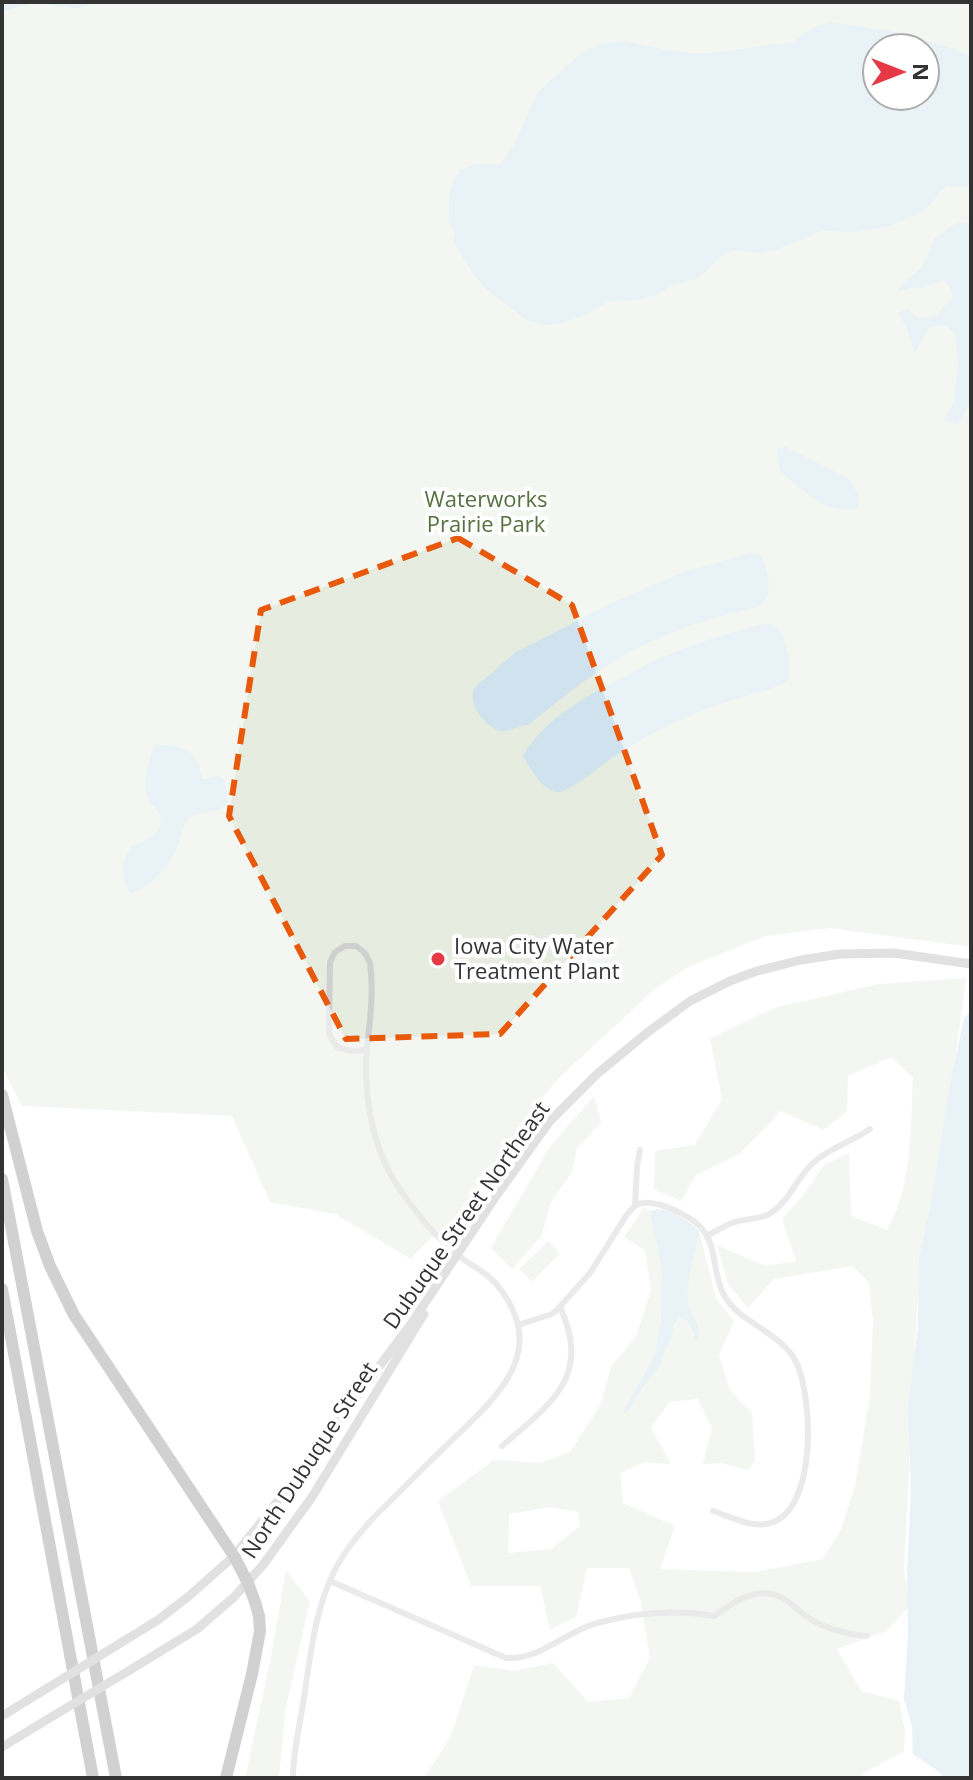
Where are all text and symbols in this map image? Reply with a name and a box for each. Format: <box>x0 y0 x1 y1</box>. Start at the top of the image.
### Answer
north arrow <box>861 32 941 112</box>
text: N <box>907 63 937 81</box>
park label: Waterworks Prairie Park <box>424 483 548 538</box>
place label: Iowa City Water Treatment Plant <box>454 930 620 985</box>
marker: Iowa City Water Treatment Plant <box>429 950 447 968</box>
street label: Dubuque Street Northeast <box>375 1094 555 1334</box>
street label: North Dubuque Street <box>233 1355 383 1564</box>

